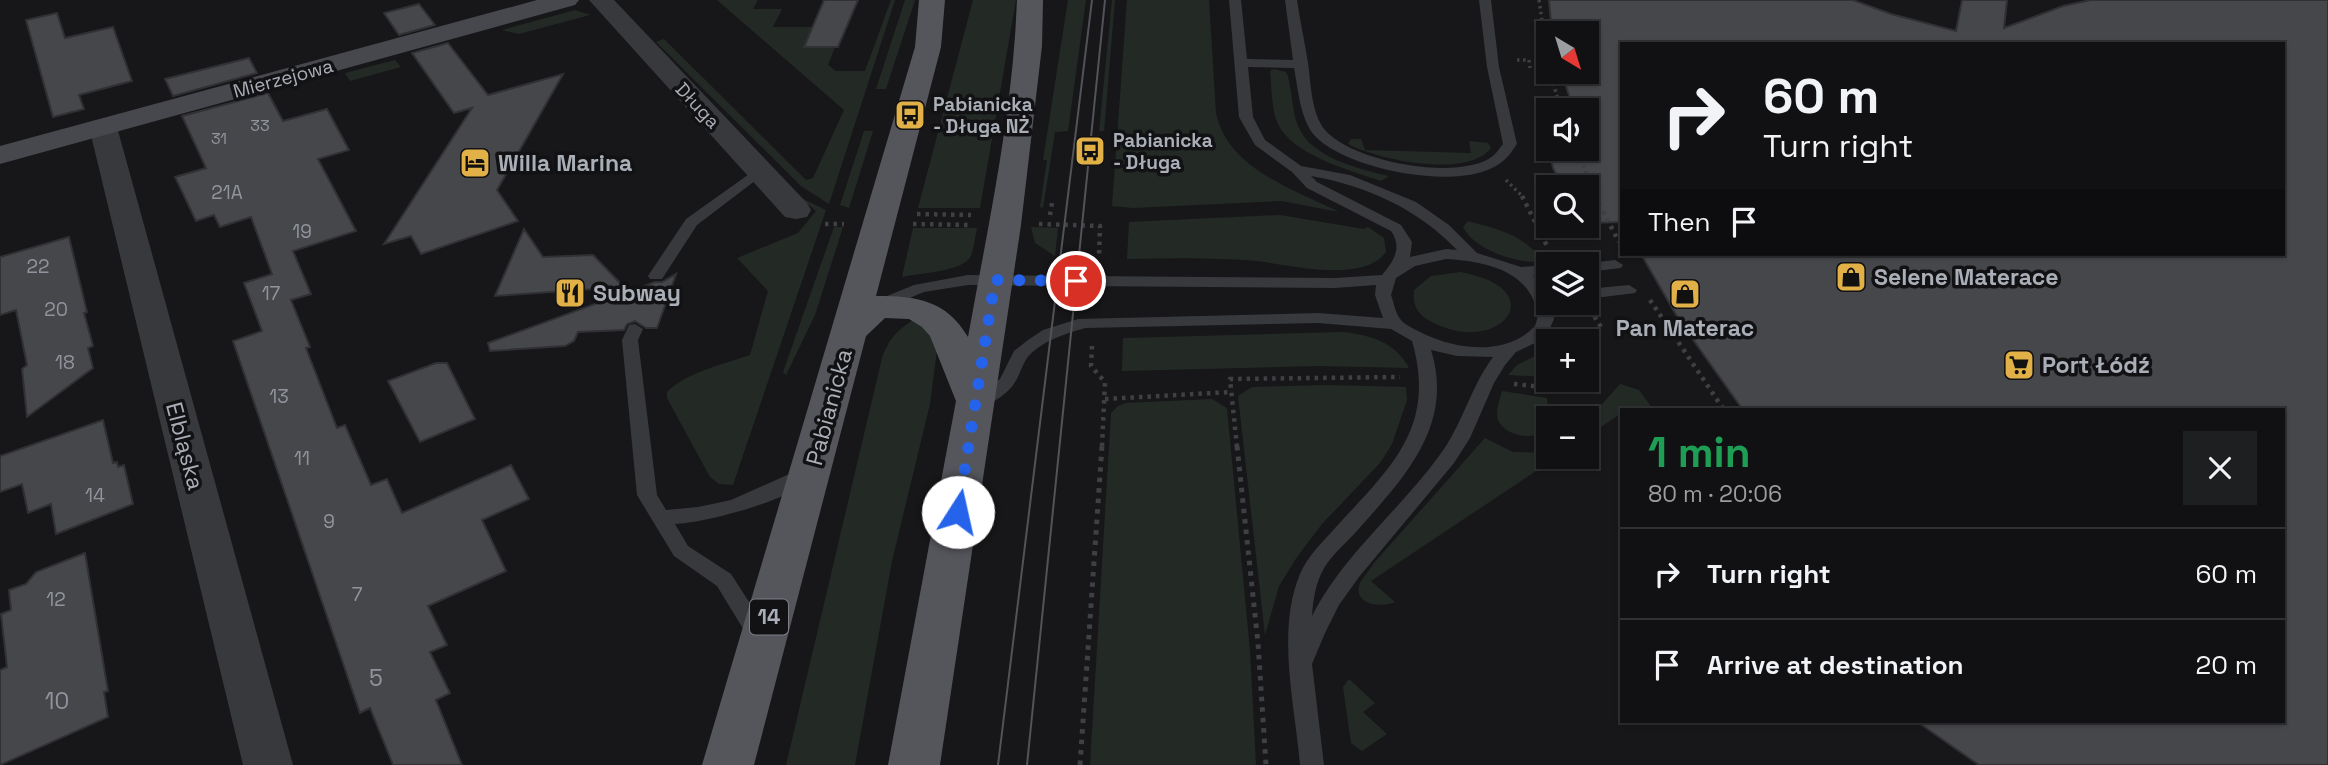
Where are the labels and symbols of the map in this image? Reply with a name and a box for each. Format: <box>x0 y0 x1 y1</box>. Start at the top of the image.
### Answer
north arrow <box>1536 21 1600 84</box>
street label: Mierzejowa <box>230 53 336 104</box>
street label: Długa <box>670 77 725 134</box>
place label: Pabianicka - Długa NŻ <box>933 92 1033 139</box>
bus stop icon: Pabianicka - Długa NŻ <box>893 98 927 132</box>
house number: 33 <box>250 115 270 136</box>
house number: 31 <box>211 128 227 149</box>
place label: Pabianicka - Długa <box>1113 128 1213 175</box>
bus stop icon: Pabianicka - Długa <box>1073 134 1107 168</box>
hotel icon: Willa Marina <box>458 146 492 180</box>
place label: Willa Marina <box>498 148 632 178</box>
house number: 21A <box>211 180 243 205</box>
house number: 19 <box>292 219 312 244</box>
pin <box>1046 251 1106 311</box>
house number: 22 <box>27 254 49 279</box>
shop icon: Selene Materace <box>1834 260 1868 294</box>
place label: Selene Materace <box>1874 262 2059 292</box>
restaurant icon: Subway <box>553 276 587 310</box>
shop icon: Pan Materac <box>1668 277 1702 311</box>
place label: Subway <box>593 278 681 308</box>
house number: 17 <box>262 281 281 306</box>
house number: 20 <box>44 297 68 322</box>
place label: Pan Materac <box>1616 313 1754 343</box>
street label: Pabianicka <box>799 346 859 468</box>
supermarket icon: Port Łódź <box>2002 348 2036 382</box>
house number: 18 <box>55 350 75 375</box>
place label: Port Łódź <box>2042 350 2150 380</box>
house number: 13 <box>269 384 289 409</box>
street label: Elbląska <box>159 399 211 493</box>
house number: 11 <box>294 446 310 471</box>
position arrow <box>921 475 995 549</box>
house number: 14 <box>85 483 105 508</box>
house number: 9 <box>323 509 335 534</box>
house number: 7 <box>352 582 363 607</box>
house number: 12 <box>46 587 66 612</box>
road number: 14 <box>750 600 788 634</box>
house number: 5 <box>369 663 383 693</box>
house number: 10 <box>45 686 69 716</box>

